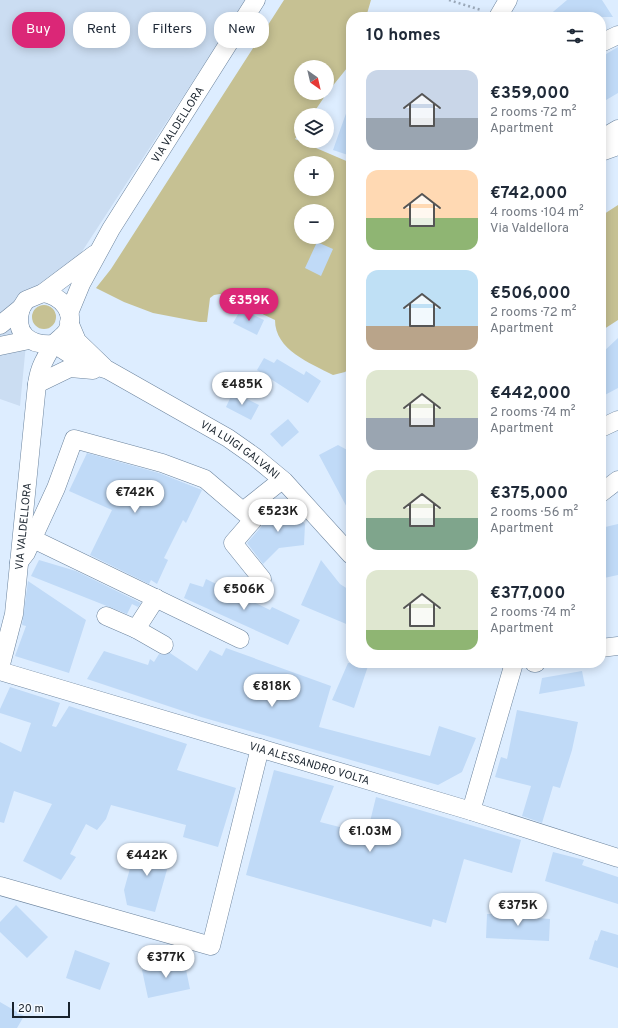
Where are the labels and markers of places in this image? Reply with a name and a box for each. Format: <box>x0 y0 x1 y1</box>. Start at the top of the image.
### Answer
pin: €359K <box>221 288 277 322</box>
pin: €485K <box>214 372 270 406</box>
pin: €742K <box>107 480 163 514</box>
pin: €523K <box>250 499 306 533</box>
pin: €506K <box>216 577 272 611</box>
pin: €818K <box>244 674 300 708</box>
pin: €1.03M <box>337 819 403 853</box>
pin: €442K <box>119 843 175 877</box>
pin: €375K <box>490 893 546 927</box>
pin: €377K <box>138 945 194 979</box>

